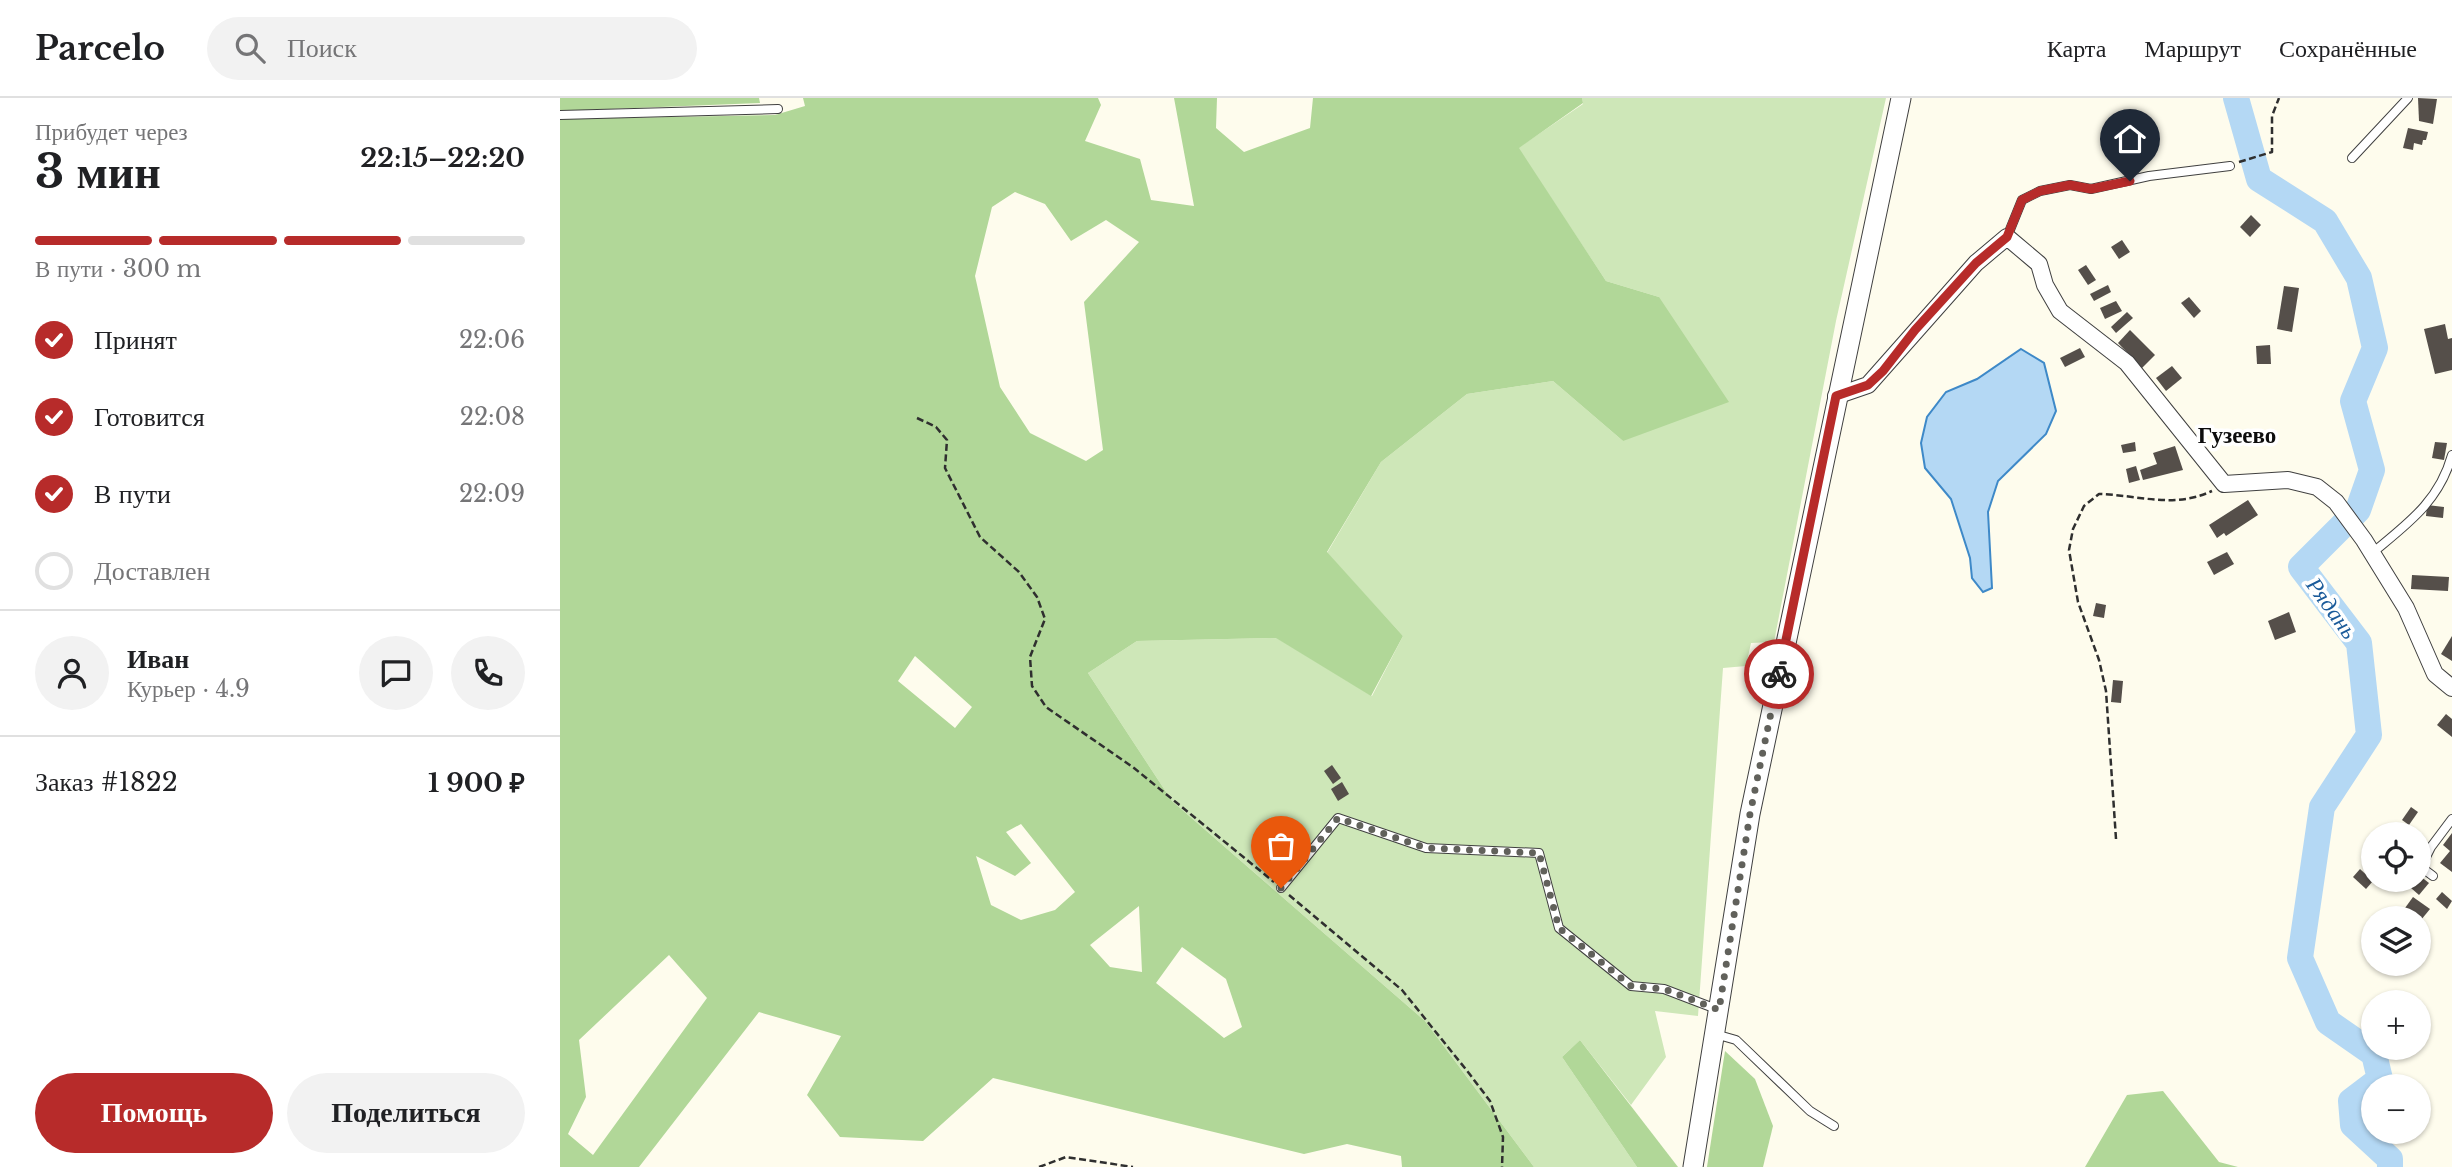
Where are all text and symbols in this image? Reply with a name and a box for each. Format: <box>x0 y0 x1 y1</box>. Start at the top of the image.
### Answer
search box <box>207 17 697 80</box>
text: Parcelo <box>35 28 165 69</box>
icon: search <box>231 29 269 67</box>
text: Поиск <box>287 32 357 64</box>
text: Карта <box>2047 34 2106 63</box>
text: Маршрут <box>2144 34 2241 63</box>
text: Сохранённые <box>2279 34 2417 63</box>
pin <box>2100 109 2160 181</box>
text: Прибудет через <box>35 118 188 146</box>
icon: home <box>2111 120 2149 158</box>
text: 22:15–22:20 <box>360 142 525 174</box>
text: 3 мин <box>35 143 161 200</box>
text: В пути · 300 m <box>35 255 201 283</box>
icon: check <box>35 321 73 359</box>
text: Принят <box>94 324 177 356</box>
text: 22:06 <box>459 326 525 354</box>
icon: check <box>35 398 73 436</box>
text: Готовится <box>94 401 205 433</box>
text: 22:08 <box>460 403 525 431</box>
district label: Гузеево <box>2198 421 2276 449</box>
icon: check <box>35 475 73 513</box>
text: В пути <box>94 478 171 510</box>
text: 22:09 <box>459 480 525 508</box>
text: Доставлен <box>94 555 211 587</box>
water label: Рядань <box>2300 571 2364 644</box>
button: person <box>35 636 109 710</box>
button: chat <box>359 636 433 710</box>
button: phone <box>451 636 525 710</box>
courier <box>1744 639 1814 709</box>
text: Иван <box>127 643 189 675</box>
icon: bike <box>1760 655 1798 693</box>
text: Курьер · 4.9 <box>127 675 250 703</box>
text: Заказ #1822 <box>35 766 178 798</box>
text: 1 900 ₽ <box>428 767 525 799</box>
pin <box>1251 816 1311 888</box>
map controls <box>2361 822 2431 1144</box>
button: locate <box>2361 822 2431 892</box>
icon: bag <box>1262 827 1300 865</box>
button: layers <box>2361 906 2431 976</box>
button: + <box>2361 990 2431 1060</box>
button: Помощь <box>35 1073 273 1153</box>
button: Поделиться <box>287 1073 525 1153</box>
button: − <box>2361 1074 2431 1144</box>

